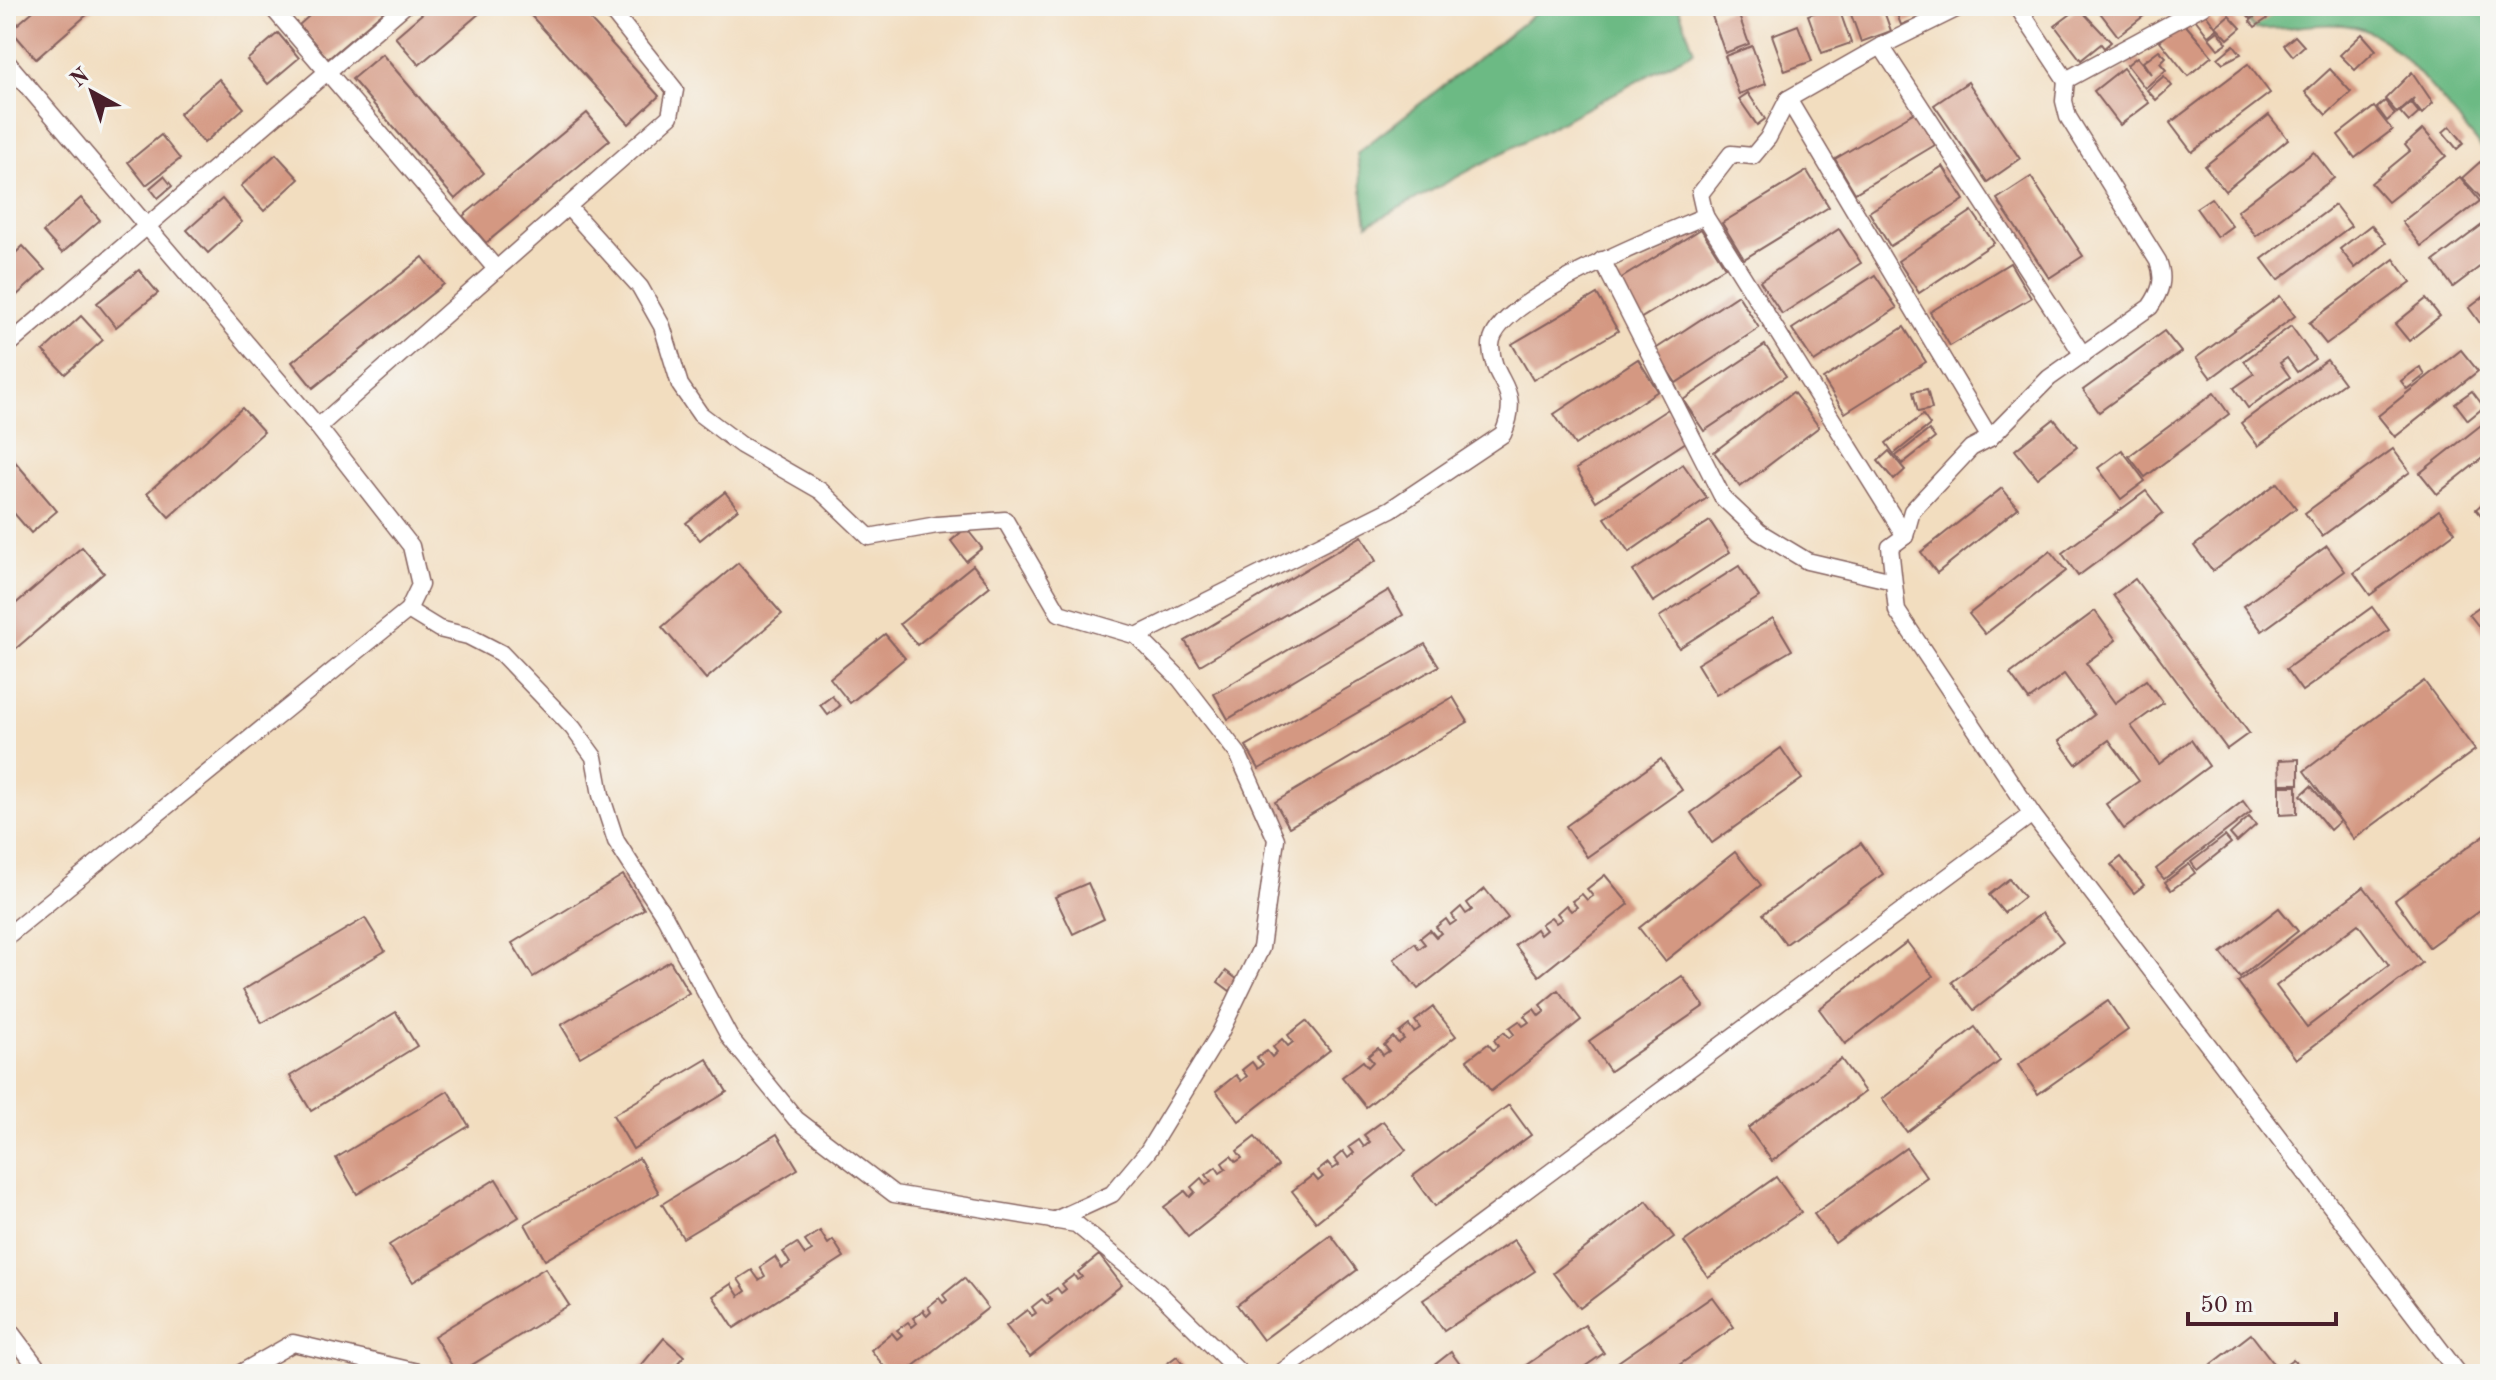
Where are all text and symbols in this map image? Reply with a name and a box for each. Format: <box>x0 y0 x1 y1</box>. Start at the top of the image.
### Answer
north arrow <box>52 52 132 132</box>
text: N <box>67 64 94 92</box>
scale bar <box>2188 1276 2336 1326</box>
text: 50 m <box>2200 1294 2254 1318</box>

